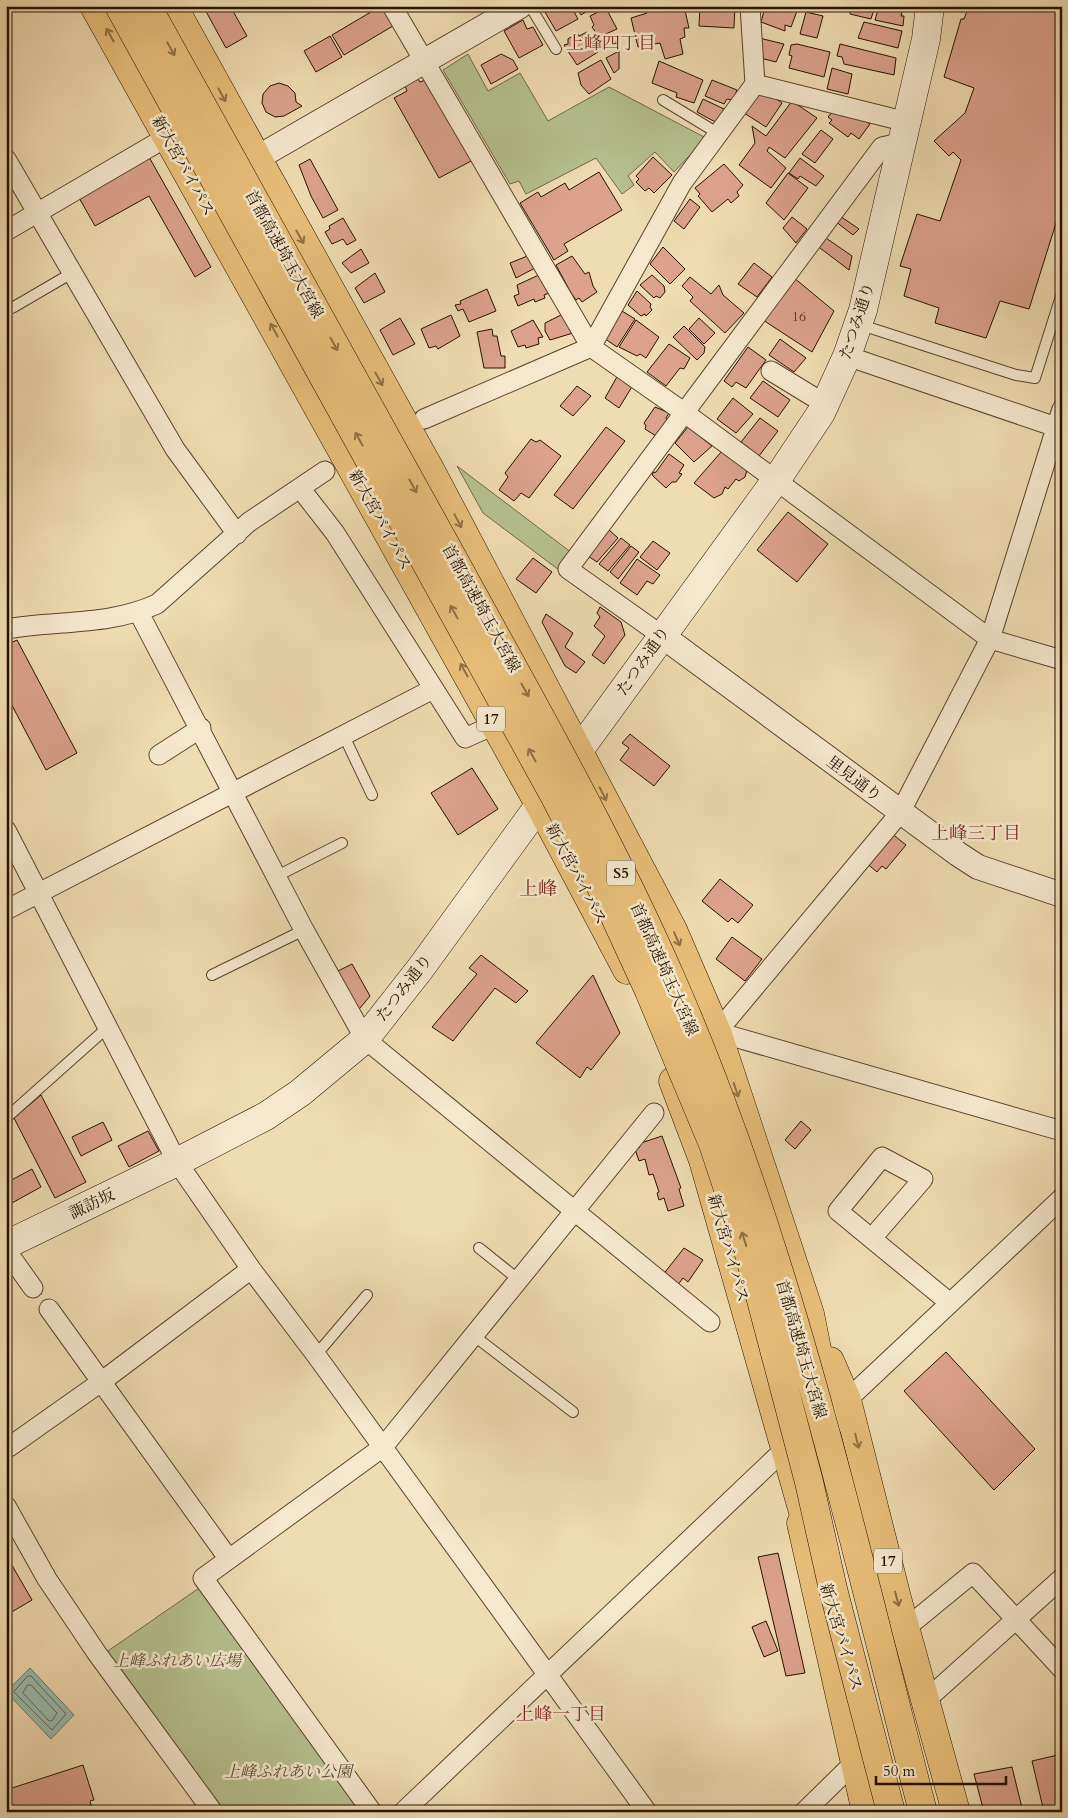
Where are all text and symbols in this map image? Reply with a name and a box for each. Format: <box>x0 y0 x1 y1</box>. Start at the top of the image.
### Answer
one-way arrow <box>105 27 115 42</box>
district label: 上峰四丁目 <box>566 31 656 56</box>
one-way arrow <box>166 41 176 56</box>
one-way arrow <box>217 87 227 101</box>
street label: 新大宮バイパス <box>146 112 220 220</box>
street label: 首都高速埼玉大宮線 <box>239 186 329 322</box>
one-way arrow <box>296 229 306 244</box>
street label: たつみ通り <box>834 280 880 362</box>
house number: 16 <box>792 307 806 326</box>
one-way arrow <box>269 323 279 337</box>
one-way arrow <box>330 336 340 351</box>
one-way arrow <box>375 371 384 386</box>
one-way arrow <box>354 432 363 447</box>
street label: 新大宮バイパス <box>343 466 417 574</box>
one-way arrow <box>409 478 419 493</box>
one-way arrow <box>453 514 463 528</box>
street label: 首都高速埼玉大宮線 <box>436 540 526 676</box>
one-way arrow <box>449 605 458 620</box>
street label: たつみ通り <box>611 622 675 700</box>
one-way arrow <box>459 663 469 678</box>
one-way arrow <box>521 682 531 696</box>
road number: 17 <box>477 706 505 732</box>
one-way arrow <box>526 748 536 762</box>
street label: 里見通り <box>822 751 886 807</box>
one-way arrow <box>599 786 608 801</box>
street label: 新大宮バイパス <box>540 820 612 928</box>
district label: 上峰三丁目 <box>931 821 1021 846</box>
road number: S5 <box>607 860 635 886</box>
district label: 上峰 <box>519 876 557 902</box>
street label: 首都高速埼玉大宮線 <box>625 899 703 1039</box>
one-way arrow <box>672 931 682 946</box>
street label: たつみ通り <box>371 950 437 1026</box>
one-way arrow <box>732 1082 741 1097</box>
street label: 諏訪坂 <box>66 1184 118 1224</box>
street label: 新大宮バイパス <box>702 1191 754 1305</box>
one-way arrow <box>739 1231 749 1247</box>
street label: 首都高速埼玉大宮線 <box>771 1277 831 1421</box>
one-way arrow <box>853 1433 862 1449</box>
road number: 17 <box>874 1548 902 1574</box>
street label: 新大宮バイパス <box>814 1580 868 1694</box>
one-way arrow <box>893 1590 903 1606</box>
park label: 上峰ふれあい広場 <box>113 1650 243 1672</box>
district label: 上峰一丁目 <box>516 1702 606 1727</box>
scale bar <box>876 1753 1006 1785</box>
park label: 上峰ふれあい公園 <box>224 1761 355 1783</box>
text: 50 m <box>883 1761 915 1781</box>

